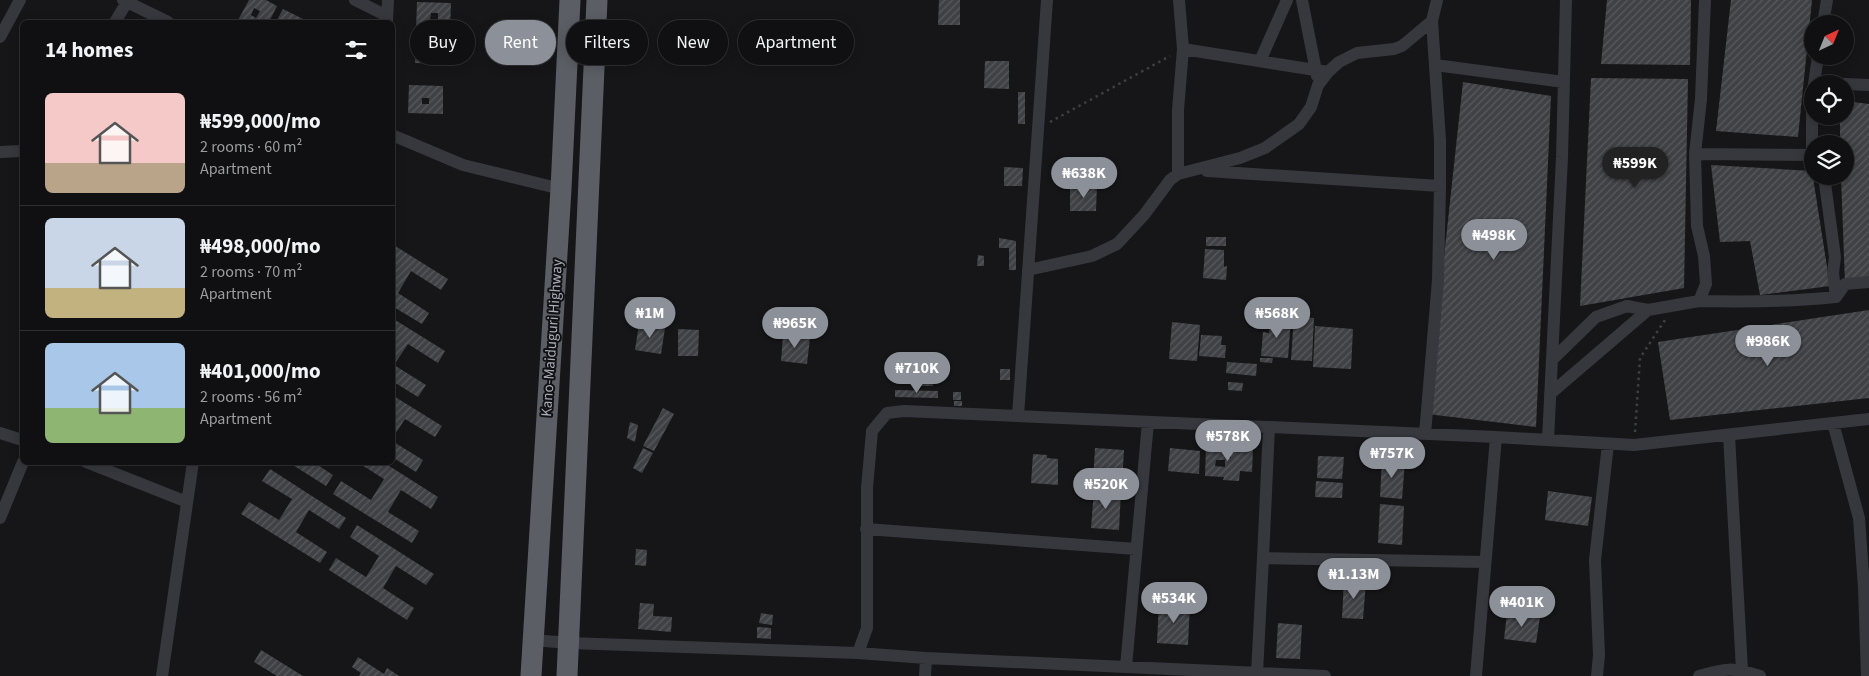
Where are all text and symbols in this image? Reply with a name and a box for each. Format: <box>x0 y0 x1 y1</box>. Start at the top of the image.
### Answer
north arrow <box>1804 15 1854 65</box>
map controls <box>1804 15 1854 185</box>
chip: Buy <box>410 20 475 65</box>
chip: Rent <box>485 20 556 65</box>
chip: Filters <box>566 20 648 65</box>
chip: New <box>658 20 728 65</box>
chip: Apartment <box>738 20 854 65</box>
text: 14 homes <box>45 35 133 65</box>
icon: filters <box>342 36 370 64</box>
button: locate <box>1804 75 1854 125</box>
text: ₦599,000/mo <box>200 106 321 136</box>
icon: home <box>85 113 145 173</box>
button: layers <box>1804 135 1854 185</box>
text: 2 rooms · 60 m² <box>200 136 302 158</box>
pin: ₦599K <box>1600 146 1670 189</box>
text: ₦599K <box>1613 152 1657 174</box>
pin: ₦638K <box>1049 156 1119 199</box>
text: Apartment <box>200 158 272 180</box>
text: ₦638K <box>1062 162 1106 184</box>
pin: ₦498K <box>1459 218 1529 261</box>
text: ₦498K <box>1472 224 1516 246</box>
text: ₦498,000/mo <box>200 231 321 261</box>
icon: home <box>85 238 145 298</box>
street label: Kano-Maiduguri Highway <box>536 258 568 418</box>
text: 2 rooms · 70 m² <box>200 261 302 283</box>
text: Apartment <box>200 283 272 305</box>
pin: ₦1M <box>626 296 674 339</box>
pin: ₦568K <box>1242 296 1312 339</box>
text: ₦1M <box>635 302 665 324</box>
text: ₦568K <box>1255 302 1299 324</box>
pin: ₦965K <box>760 306 830 349</box>
text: ₦965K <box>773 312 817 334</box>
pin: ₦986K <box>1733 324 1803 367</box>
text: ₦986K <box>1746 330 1790 352</box>
pin: ₦710K <box>882 352 952 394</box>
text: ₦401,000/mo <box>200 356 321 386</box>
text: ₦710K <box>895 357 939 379</box>
icon: home <box>85 363 145 423</box>
text: 2 rooms · 56 m² <box>200 386 302 408</box>
text: Apartment <box>200 408 272 430</box>
pin: ₦578K <box>1193 420 1263 462</box>
text: ₦578K <box>1206 425 1250 447</box>
pin: ₦757K <box>1357 436 1427 479</box>
text: ₦757K <box>1370 442 1414 464</box>
pin: ₦520K <box>1071 468 1141 510</box>
text: ₦520K <box>1084 473 1128 495</box>
pin: ₦1.13M <box>1313 558 1395 600</box>
text: ₦1.13M <box>1329 563 1379 585</box>
pin: ₦534K <box>1139 582 1209 624</box>
pin: ₦401K <box>1487 586 1557 628</box>
text: ₦534K <box>1152 587 1196 609</box>
text: ₦401K <box>1500 591 1544 613</box>

